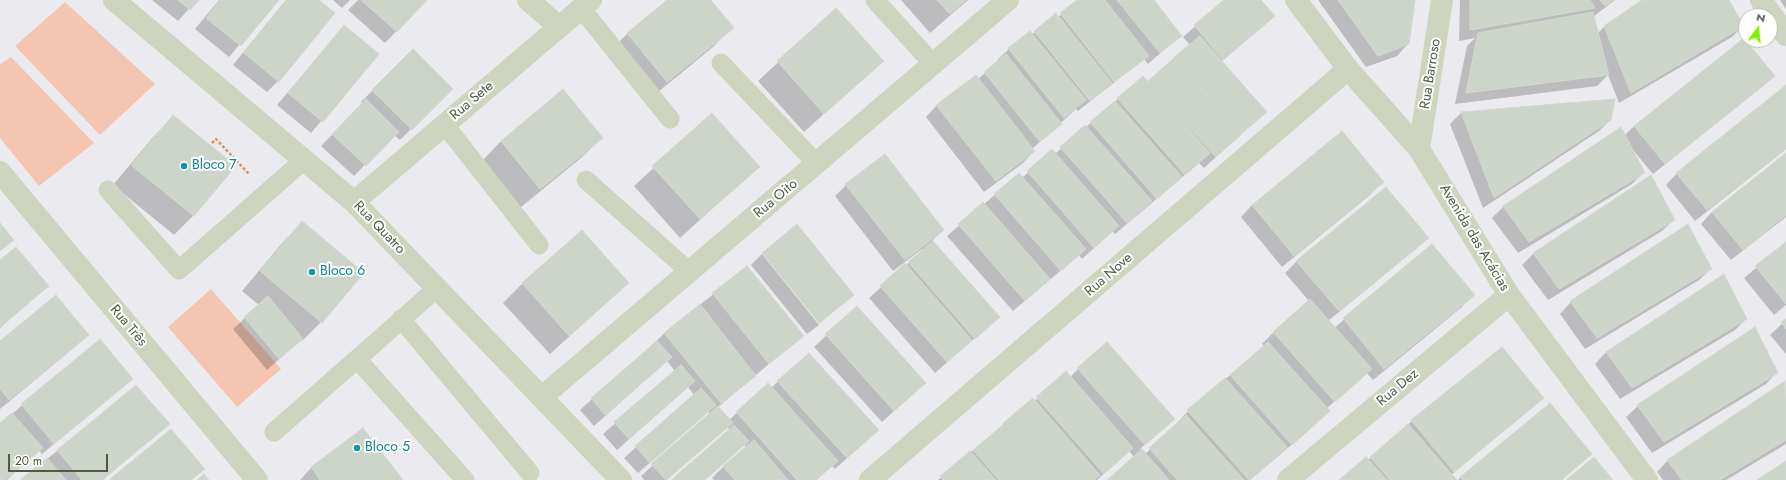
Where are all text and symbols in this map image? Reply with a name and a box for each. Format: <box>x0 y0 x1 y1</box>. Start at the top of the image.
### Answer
north arrow <box>1738 8 1778 48</box>
text: N <box>1755 9 1767 26</box>
street label: Rua Barroso <box>1417 38 1445 110</box>
street label: Rua Sete <box>447 78 497 124</box>
place label: Bloco 7 <box>192 158 237 174</box>
marker: Bloco 7 <box>179 161 189 171</box>
street label: Rua Oito <box>751 176 801 222</box>
street label: Avenida das Acácias <box>1435 182 1513 294</box>
street label: Rua Quatro <box>350 198 408 258</box>
street label: Rua Nove <box>1082 250 1136 300</box>
place label: Bloco 6 <box>320 264 365 280</box>
marker: Bloco 6 <box>307 267 317 277</box>
street label: Rua Três <box>106 302 150 350</box>
street label: Rua Dez <box>1374 366 1422 410</box>
place label: Bloco 5 <box>365 440 410 456</box>
marker: Bloco 5 <box>352 443 362 453</box>
scale bar <box>10 446 110 472</box>
text: 20 m <box>15 452 42 470</box>

